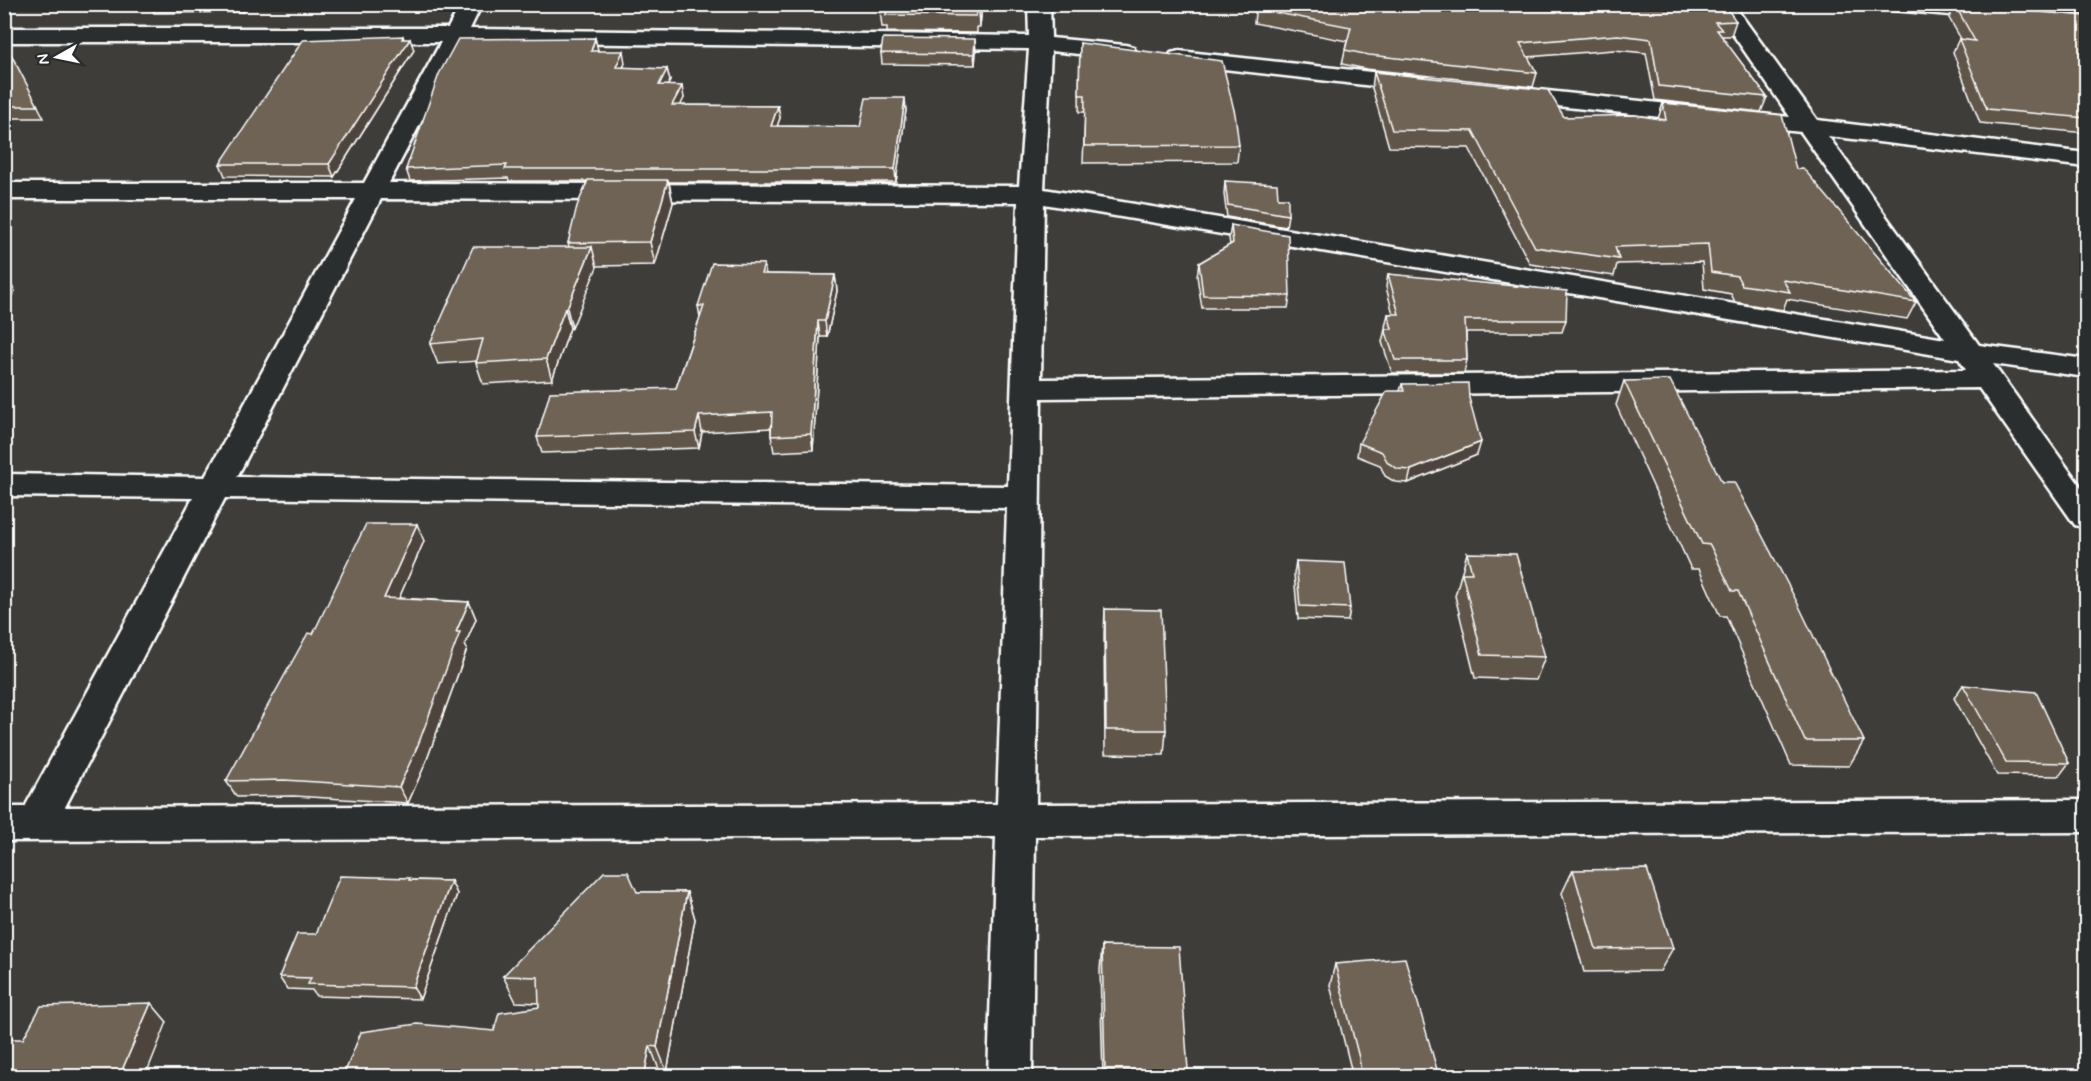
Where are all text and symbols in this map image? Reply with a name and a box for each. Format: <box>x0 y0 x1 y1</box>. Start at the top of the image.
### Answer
north arrow <box>27 27 87 87</box>
text: N <box>32 52 55 66</box>

